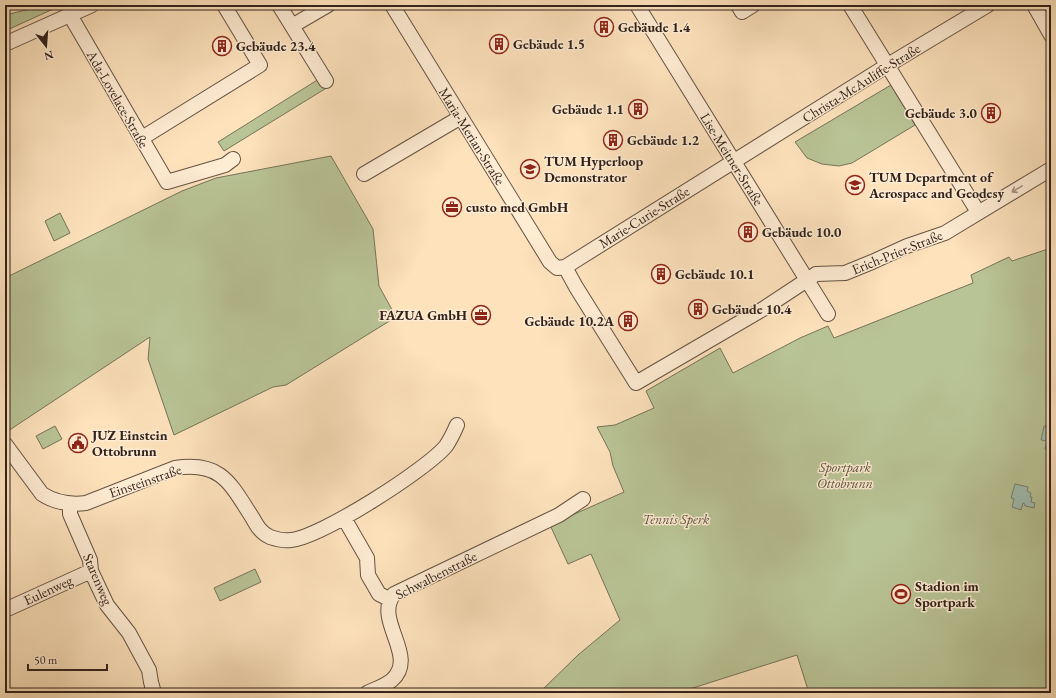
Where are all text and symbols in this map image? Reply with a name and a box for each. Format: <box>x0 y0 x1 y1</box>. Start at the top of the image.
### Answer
building icon: Gebäude 1.4 <box>593 16 615 38</box>
place label: Gebäude 1.4 <box>618 18 691 36</box>
north arrow <box>26 26 66 66</box>
building icon: Gebäude 1.5 <box>488 33 510 55</box>
building icon: Gebäude 23.4 <box>211 35 233 57</box>
place label: Gebäude 1.5 <box>513 35 585 53</box>
place label: Gebäude 23.4 <box>236 37 316 55</box>
street label: Christa-McAuliffe-Straße <box>798 39 924 127</box>
street label: Ada-Lovelace-Straße <box>82 46 153 151</box>
text: N <box>43 48 55 64</box>
street label: Maria-Merian-Straße <box>435 84 510 189</box>
building icon: Gebäude 1.1 <box>627 98 649 120</box>
place label: Gebäude 1.1 <box>552 100 624 118</box>
building icon: Gebäude 3.0 <box>980 102 1002 124</box>
place label: Gebäude 3.0 <box>905 104 978 122</box>
street label: Lise-Meitner-Straße <box>696 109 768 209</box>
building icon: Gebäude 1.2 <box>602 129 624 151</box>
place label: Gebäude 1.2 <box>627 131 700 149</box>
place label: TUM Hyperloop Demonstrator <box>544 152 643 186</box>
school or university icon: TUM Hyperloop Demonstrator <box>519 158 541 180</box>
place label: TUM Department of Aerospace and Geodesy <box>868 168 1004 202</box>
school or university icon: TUM Department of Aerospace and Geodesy <box>844 174 866 196</box>
street label: Marie-Curie-Straße <box>595 182 693 252</box>
one-way arrow <box>1011 185 1023 193</box>
office icon: custo med GmbH <box>441 196 463 218</box>
place label: custo med GmbH <box>466 198 568 216</box>
building icon: Gebäude 10.0 <box>737 221 759 243</box>
place label: Gebäude 10.0 <box>762 223 842 241</box>
street label: Erich-Prier-Straße <box>849 225 945 278</box>
building icon: Gebäude 10.1 <box>650 263 672 285</box>
place label: Gebäude 10.1 <box>675 265 754 283</box>
building icon: Gebäude 10.4 <box>687 298 709 320</box>
place label: Gebäude 10.4 <box>712 300 792 318</box>
office icon: FAZUA GmbH <box>470 304 492 326</box>
place label: FAZUA GmbH <box>379 306 467 324</box>
building icon: Gebäude 10.2A <box>617 310 639 332</box>
place label: Gebäude 10.2A <box>524 312 615 330</box>
place label: JUZ Einstein Ottobrunn <box>90 426 168 460</box>
public building icon: JUZ Einstein Ottobrunn <box>67 432 89 454</box>
park label: Sportpark Ottobrunn <box>817 458 873 492</box>
street label: Einsteinstraße <box>106 460 184 502</box>
park label: Tennis Sperk <box>643 510 710 528</box>
street label: Schwalbenstraße <box>392 546 480 603</box>
street label: Starenweg <box>79 550 117 608</box>
street label: Eulenweg <box>21 570 76 609</box>
place label: Stadion im Sportpark <box>915 577 980 611</box>
sports icon: Stadion im Sportpark <box>890 583 912 605</box>
scale bar <box>28 646 107 672</box>
text: 50 m <box>34 652 58 668</box>

